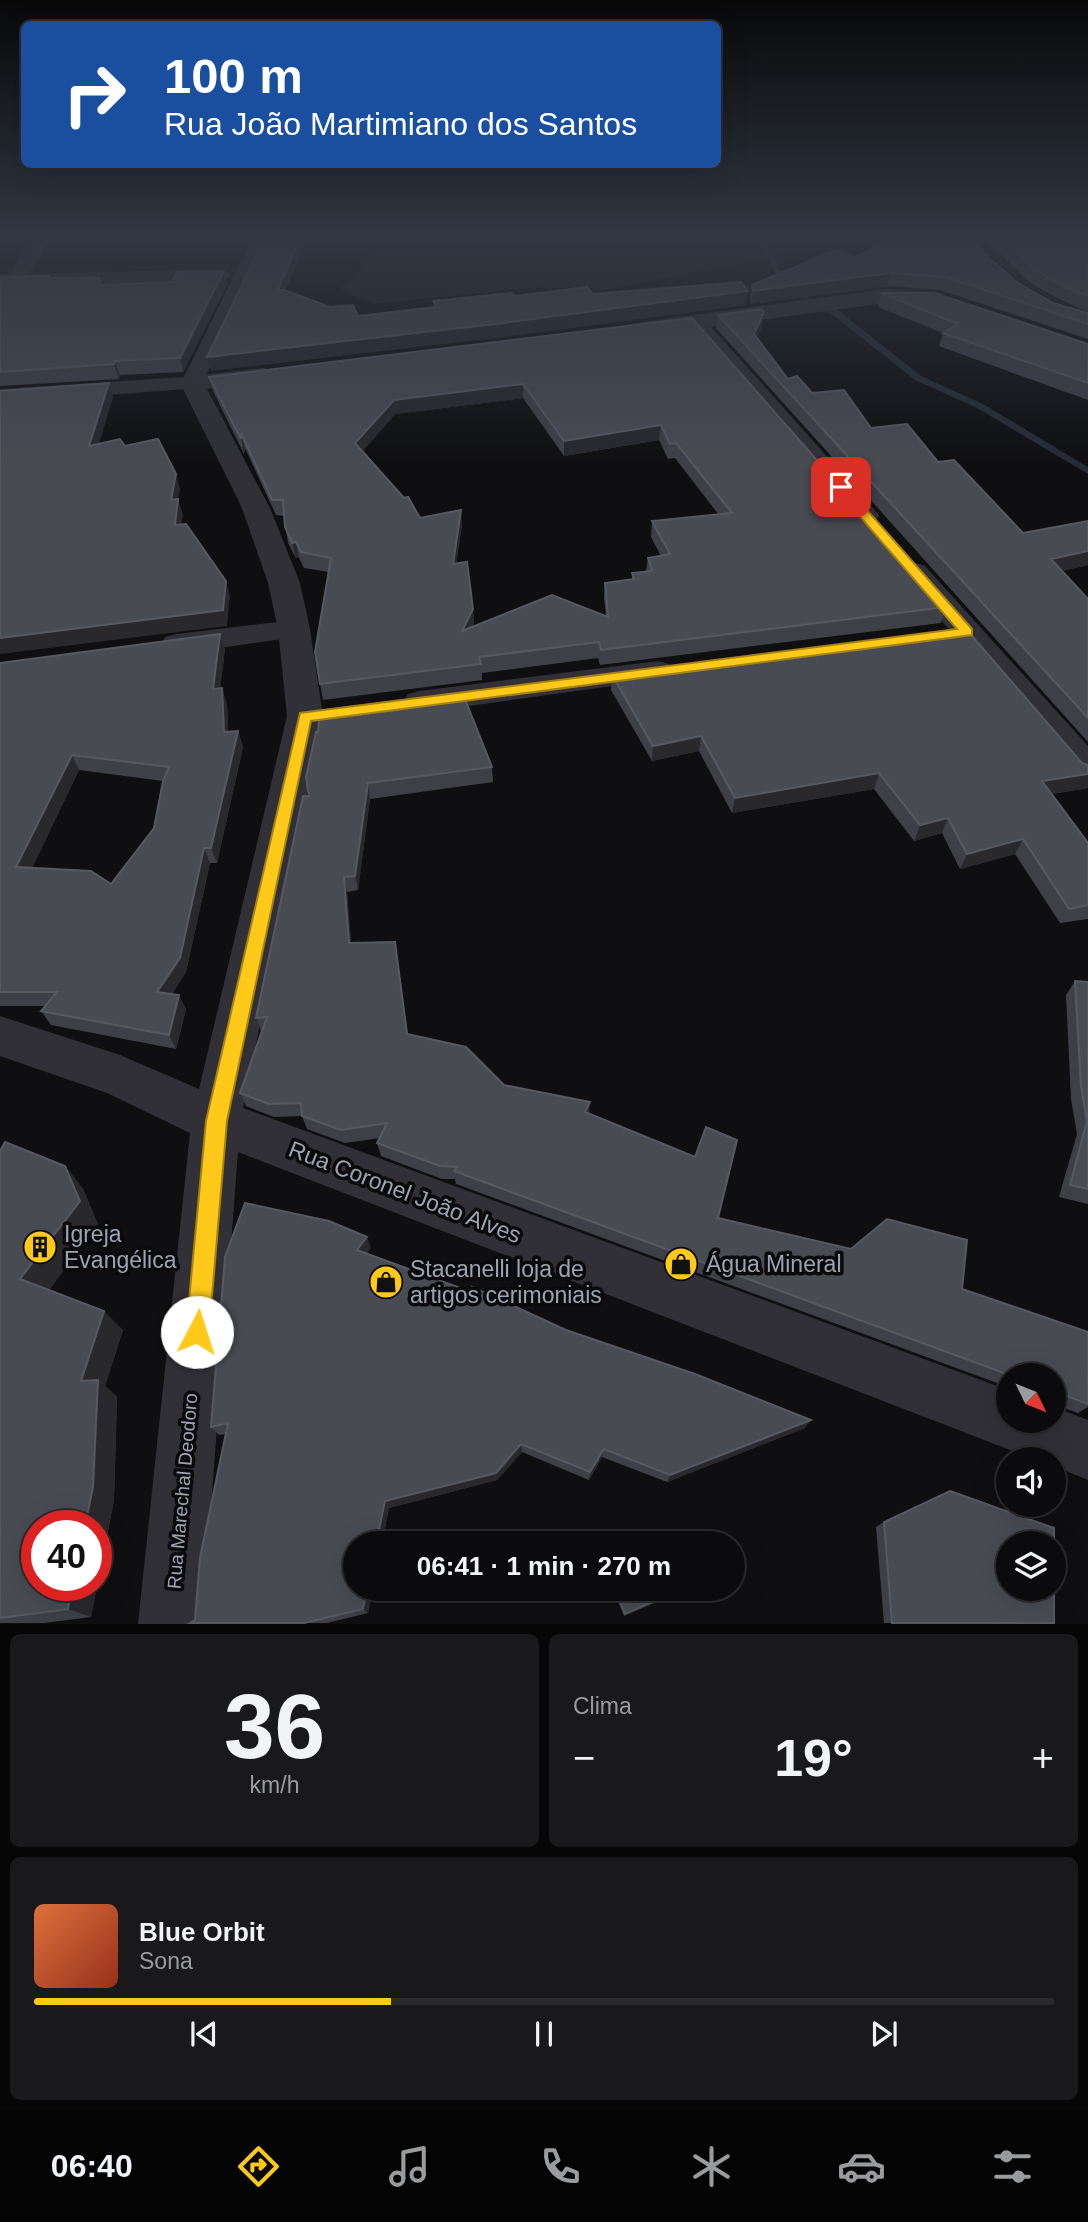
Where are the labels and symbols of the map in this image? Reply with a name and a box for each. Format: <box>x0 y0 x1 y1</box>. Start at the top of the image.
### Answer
pin <box>811 457 871 517</box>
street label: Rua Coronel João Alves <box>285 1136 525 1248</box>
place label: Igreja Evangélica <box>64 1221 177 1273</box>
building icon: Igreja Evangélica <box>21 1228 59 1266</box>
shop icon: Água Mineral <box>662 1245 700 1283</box>
place label: Água Mineral <box>706 1251 842 1277</box>
place label: Stacanelli loja de artigos cerimoniais <box>410 1256 602 1308</box>
shop icon: Stacanelli loja de artigos cerimoniais <box>367 1263 405 1301</box>
position arrow <box>160 1295 234 1369</box>
north arrow <box>996 1363 1066 1433</box>
street label: Rua Marechal Deodoro <box>163 1392 202 1590</box>
speed limit sign: 40 <box>21 1510 112 1601</box>

